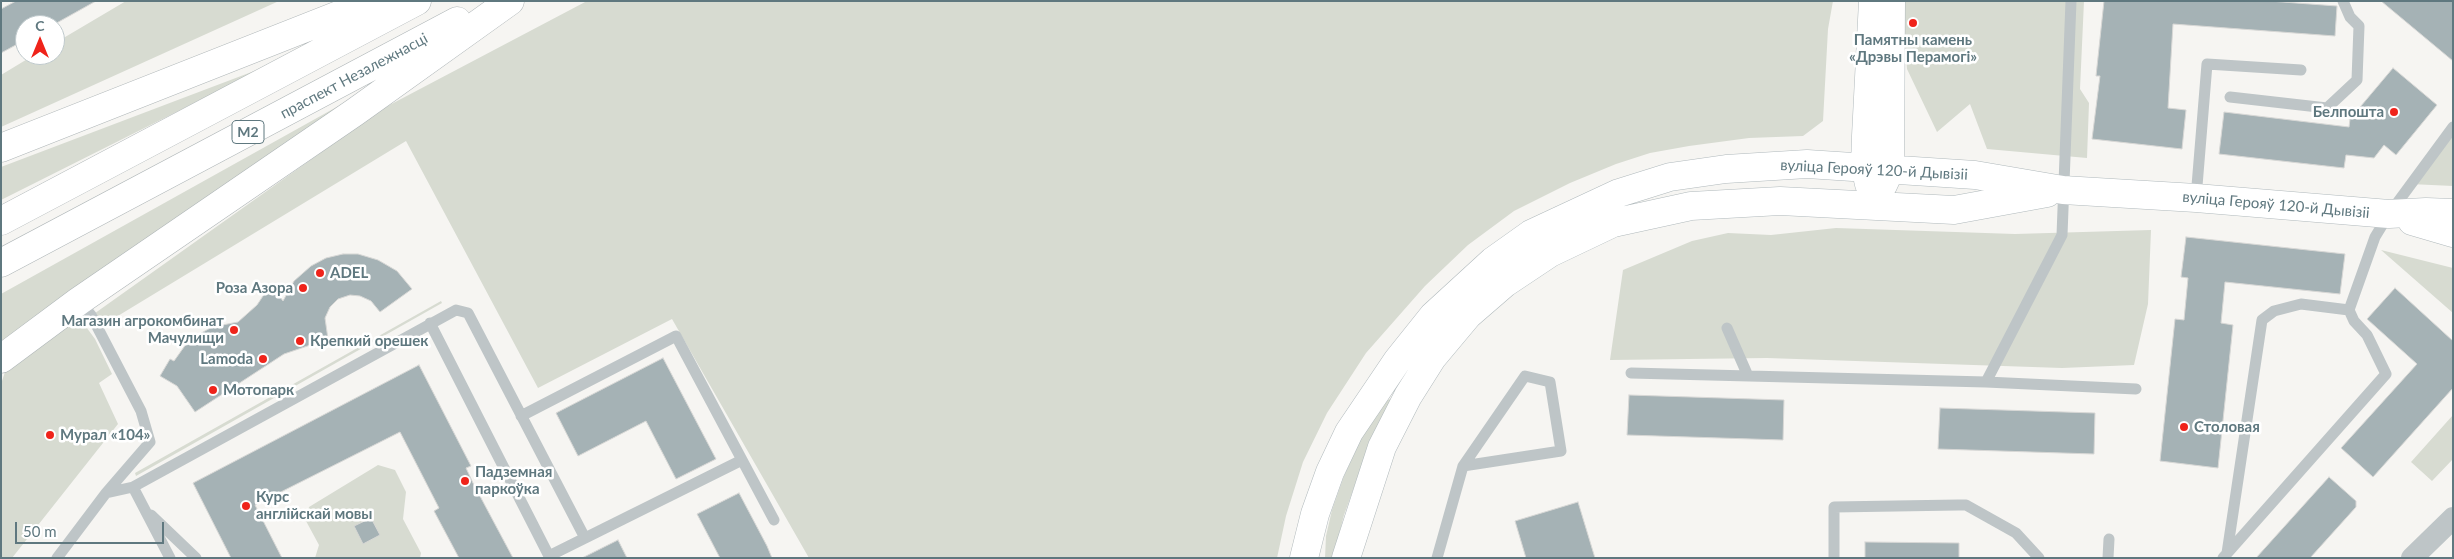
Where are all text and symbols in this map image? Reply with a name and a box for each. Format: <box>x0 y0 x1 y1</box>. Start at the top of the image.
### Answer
north arrow <box>15 15 65 65</box>
text: С <box>35 17 45 34</box>
marker: Памятны камень «Дрэвы Перамогі» <box>1907 17 1919 29</box>
street label: праспект Незалежнасці <box>277 29 431 123</box>
place label: Памятны камень «Дрэвы Перамогі» <box>1849 31 1977 66</box>
place label: Белпошта <box>2313 103 2384 121</box>
marker: Белпошта <box>2388 106 2400 118</box>
road number: М2 <box>232 120 264 144</box>
street label: вуліца Герояў 120-й Дывізіі <box>1780 156 1968 184</box>
street label: вуліца Герояў 120-й Дывізіі <box>2182 188 2370 222</box>
place label: ADEL <box>330 264 368 282</box>
marker: ADEL <box>314 267 326 279</box>
place label: Роза Азора <box>216 279 293 297</box>
marker: Роза Азора <box>297 282 309 294</box>
place label: Магазин агрокомбинат Мачулищи <box>61 312 224 347</box>
marker: Магазин агрокомбинат Мачулищи <box>228 324 240 336</box>
place label: Крепкий орешек <box>310 332 428 350</box>
marker: Крепкий орешек <box>294 335 306 347</box>
place label: Lamoda <box>200 350 253 368</box>
marker: Lamoda <box>257 353 269 365</box>
place label: Мотопарк <box>223 381 294 399</box>
marker: Мотопарк <box>207 384 219 396</box>
place label: Столовая <box>2194 418 2260 436</box>
marker: Столовая <box>2178 421 2190 433</box>
place label: Мурал «104» <box>60 426 150 444</box>
marker: Мурал «104» <box>44 429 56 441</box>
place label: Падземная паркоўка <box>475 463 552 498</box>
marker: Падземная паркоўка <box>459 475 471 487</box>
place label: Курс англійскай мовы <box>256 488 372 523</box>
marker: Курс англійскай мовы <box>240 500 252 512</box>
scale bar <box>18 512 166 544</box>
text: 50 m <box>23 522 57 540</box>

